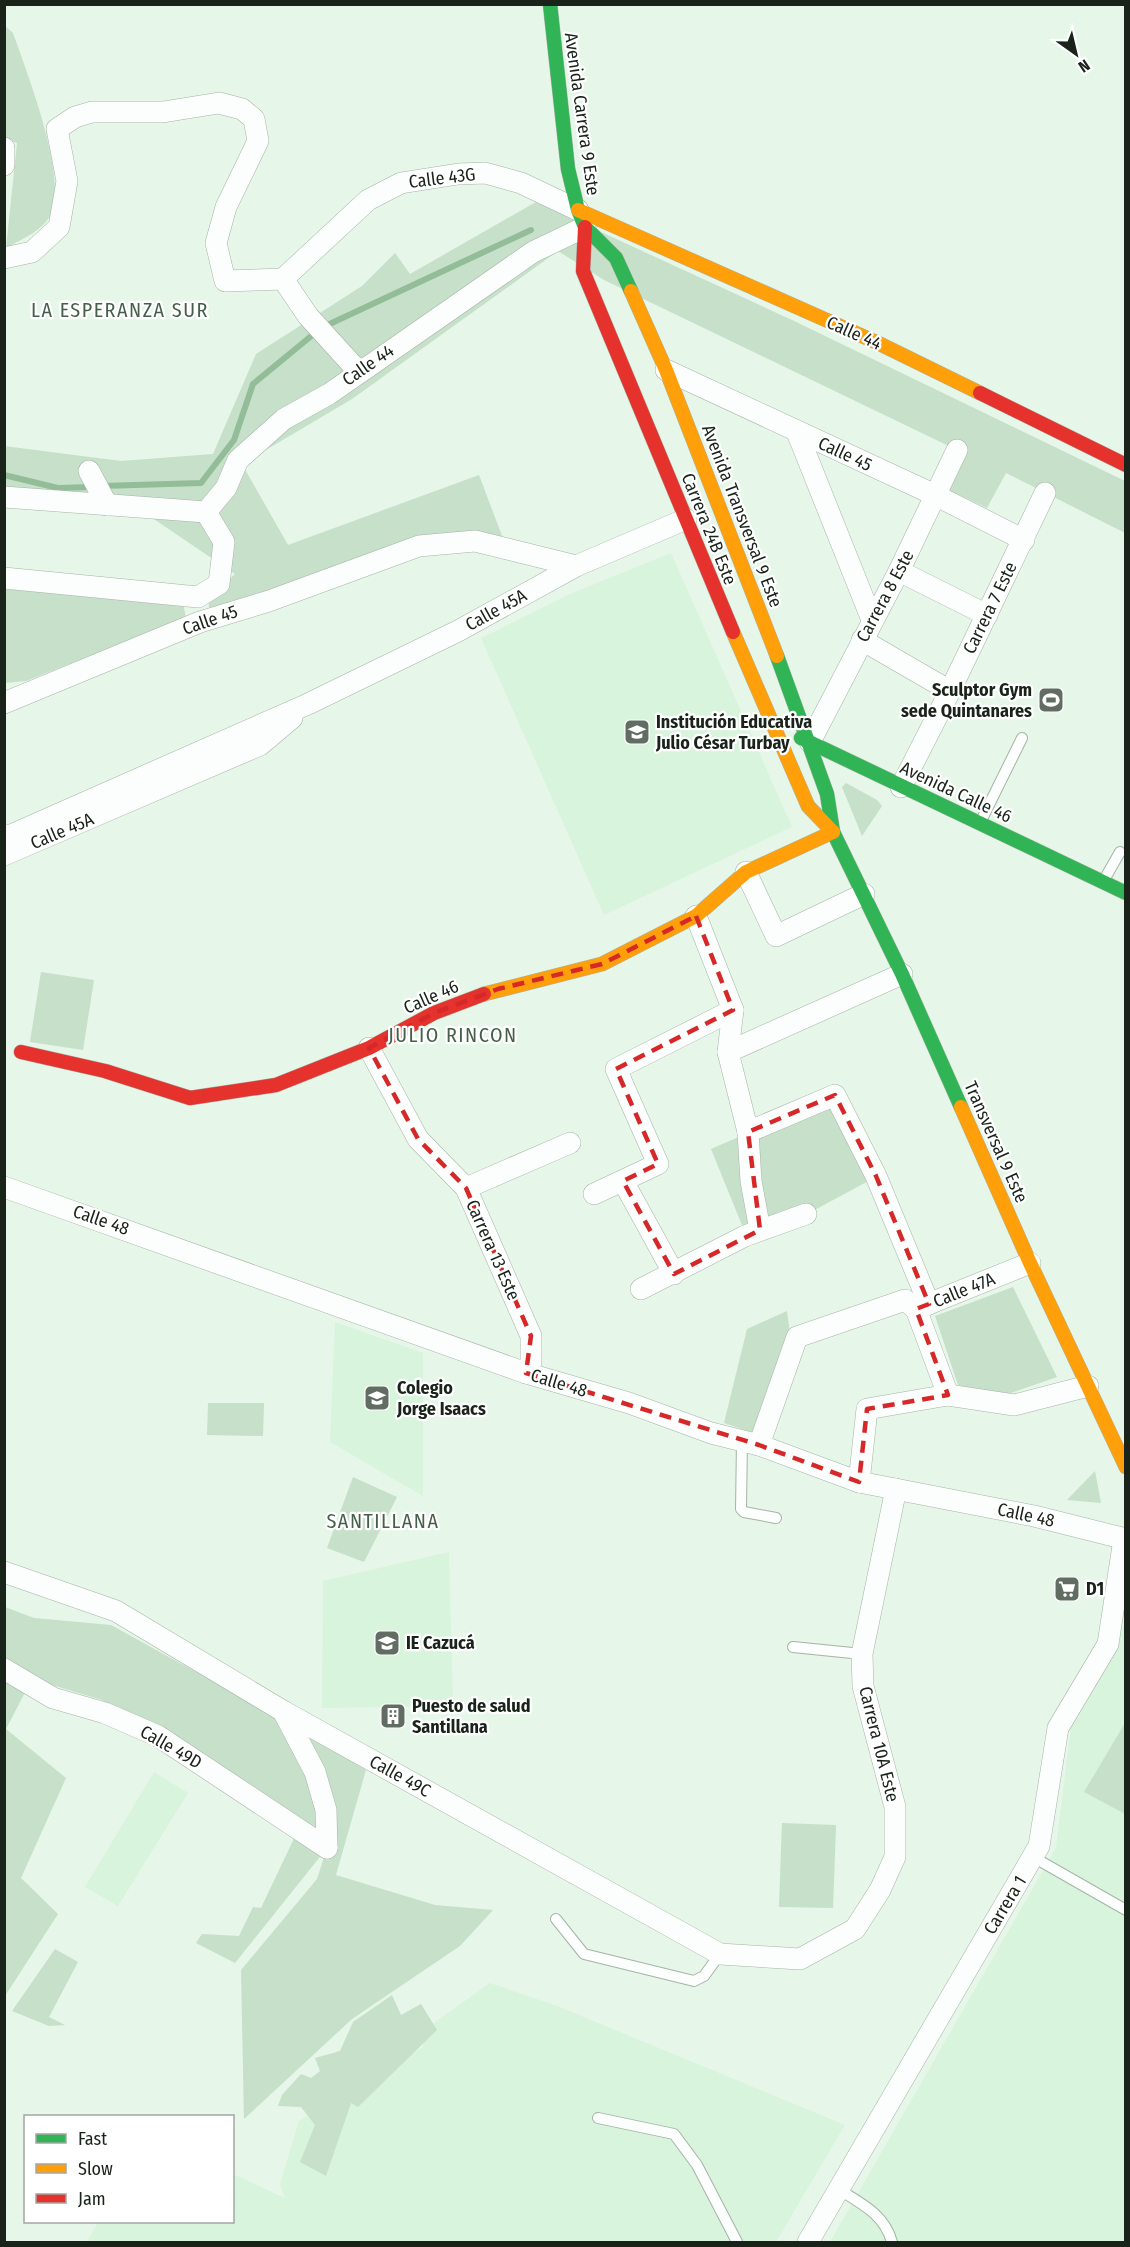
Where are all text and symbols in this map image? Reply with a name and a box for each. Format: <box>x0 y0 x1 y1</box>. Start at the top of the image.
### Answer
north arrow <box>1046 24 1106 84</box>
street label: Avenida Carrera 9 Este <box>560 31 604 197</box>
text: N <box>1075 55 1093 77</box>
street label: Calle 43G <box>407 163 477 193</box>
district label: LA ESPERANZA SUR <box>31 298 209 322</box>
street label: Calle 44 <box>823 311 885 355</box>
street label: Calle 44 <box>338 339 398 391</box>
street label: Avenida Transversal 9 Este <box>697 422 787 611</box>
street label: Calle 45 <box>815 432 875 476</box>
street label: Carrera 24B Este <box>677 470 741 588</box>
street label: Carrera 8 Este <box>852 546 919 646</box>
street label: Carrera 7 Este <box>958 558 1022 658</box>
street label: Calle 45A <box>462 584 531 636</box>
street label: Calle 45 <box>180 600 240 640</box>
place label: Sculptor Gym sede Quintanares <box>901 679 1032 722</box>
sports icon: Sculptor Gym sede Quintanares <box>1036 685 1066 715</box>
place label: Institución Educativa Julio César Turbay <box>655 711 812 754</box>
school or university icon: Institución Educativa Julio César Turbay <box>622 717 652 747</box>
street label: Avenida Calle 46 <box>897 757 1015 828</box>
street label: Calle 45A <box>27 808 97 854</box>
street label: Calle 46 <box>400 975 462 1019</box>
district label: JULIO RINCON <box>388 1023 518 1047</box>
street label: Transversal 9 Este <box>959 1078 1033 1206</box>
street label: Carrera 13 Este <box>461 1196 525 1304</box>
street label: Calle 48 <box>70 1200 132 1240</box>
street label: Calle 47A <box>930 1267 999 1312</box>
street label: Calle 48 <box>528 1364 590 1402</box>
place label: Colegio Jorge Isaacs <box>396 1377 486 1420</box>
school or university icon: Colegio Jorge Isaacs <box>362 1383 392 1413</box>
street label: Calle 48 <box>995 1498 1057 1532</box>
district label: SANTILLANA <box>327 1509 439 1533</box>
supermarket icon: D1 <box>1052 1574 1082 1604</box>
place label: D1 <box>1086 1578 1104 1600</box>
school or university icon: IE Cazucá <box>372 1628 402 1658</box>
place label: IE Cazucá <box>406 1632 475 1654</box>
street label: Carrera 10A Este <box>854 1684 904 1804</box>
place label: Puesto de salud Santillana <box>412 1695 530 1738</box>
building icon: Puesto de salud Santillana <box>378 1701 408 1731</box>
street label: Calle 49D <box>136 1721 206 1773</box>
street label: Calle 49C <box>366 1750 434 1802</box>
street label: Carrera 1 <box>979 1872 1031 1938</box>
legend <box>24 2115 234 2223</box>
text: Fast <box>78 2128 107 2150</box>
text: Slow <box>78 2158 113 2180</box>
text: Jam <box>78 2188 106 2210</box>

